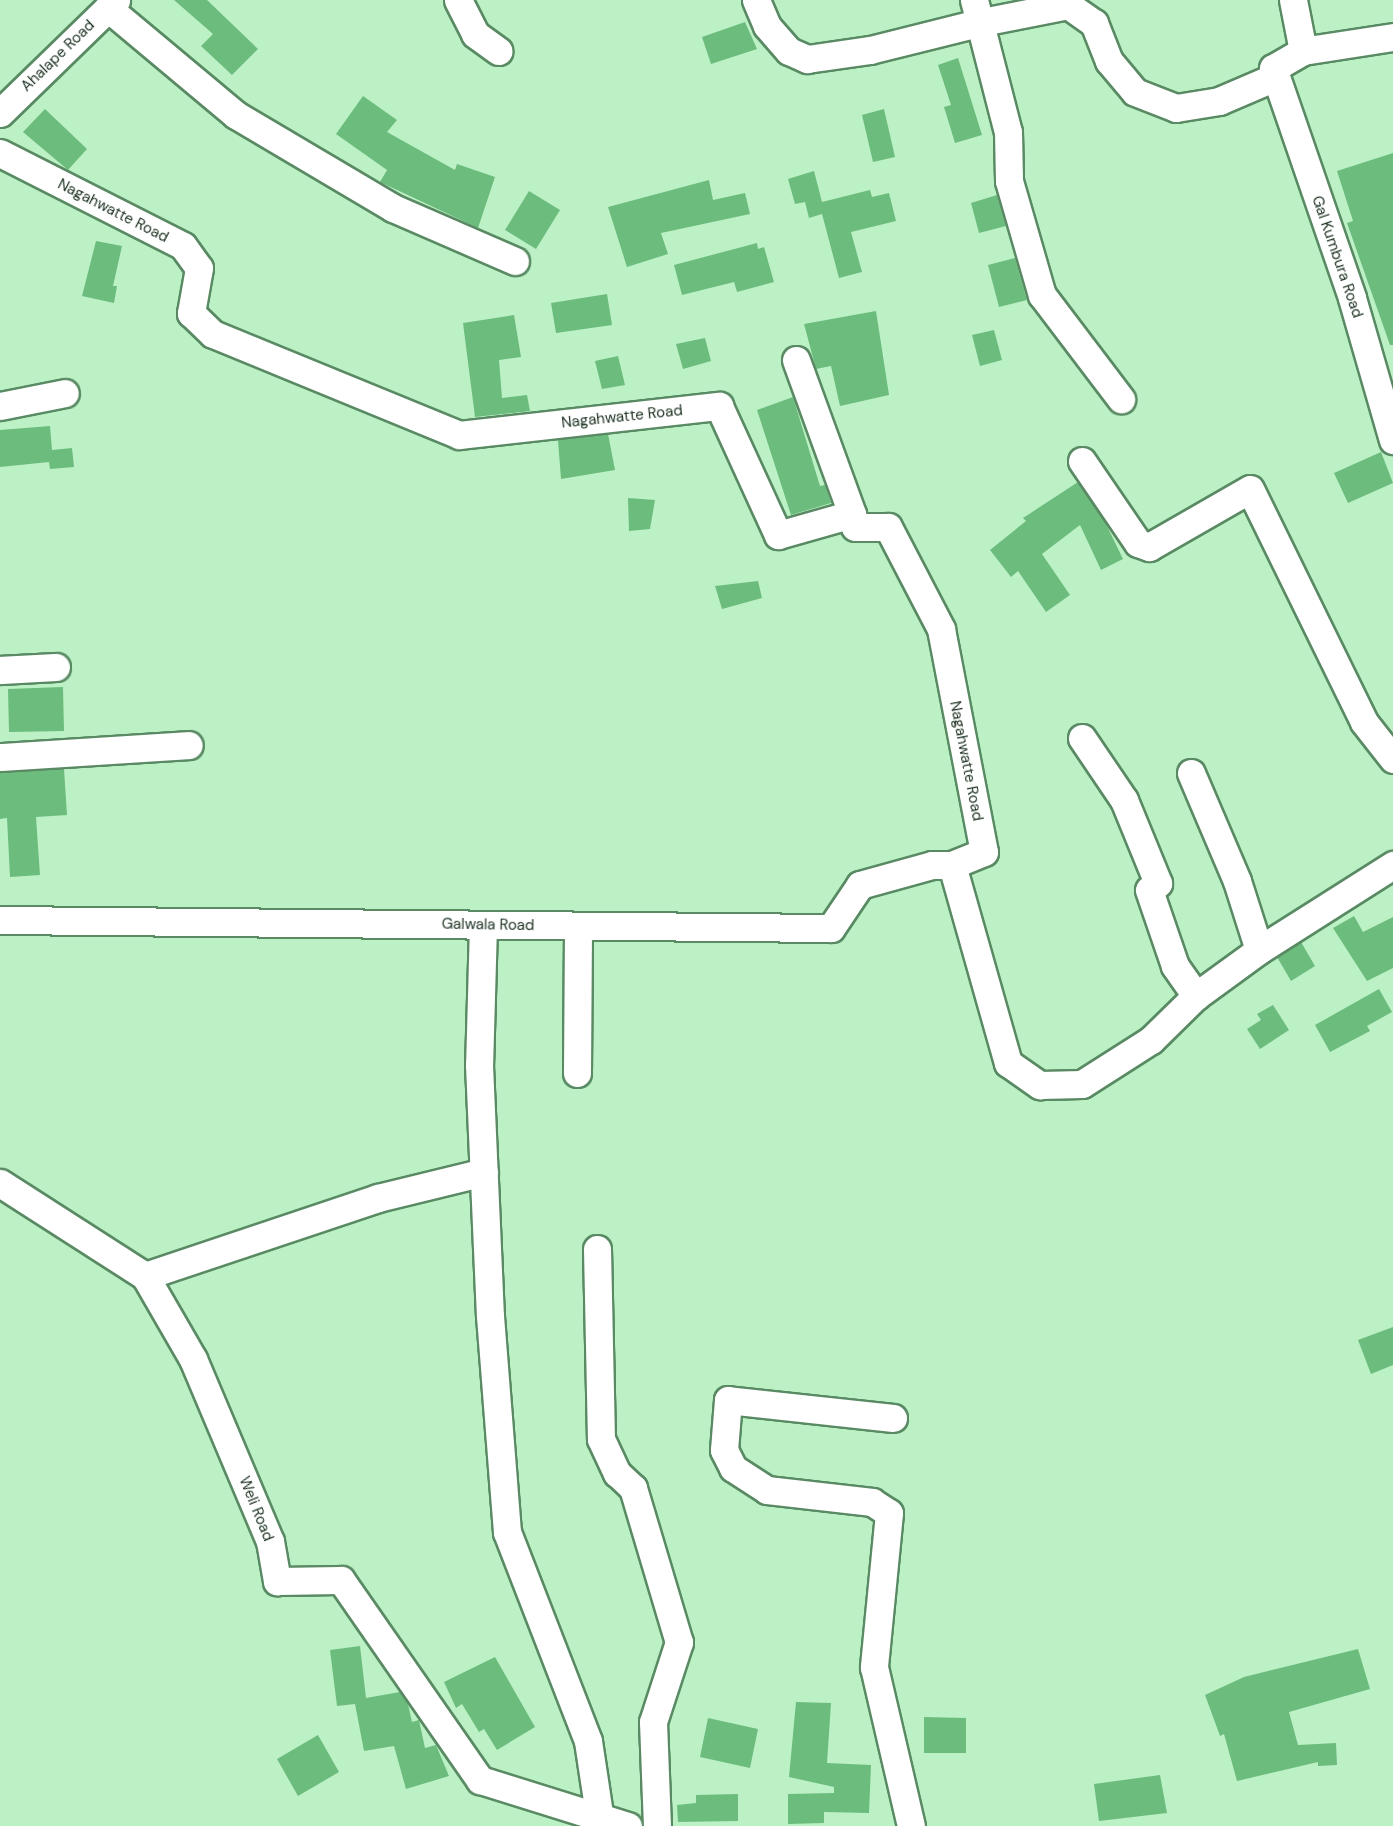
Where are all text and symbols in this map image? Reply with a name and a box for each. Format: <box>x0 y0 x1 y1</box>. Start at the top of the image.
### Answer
street label: Ahalape Road <box>18 17 98 95</box>
street label: Nagahwatte Road <box>55 175 171 247</box>
street label: Gal Kumbura Road <box>1308 194 1366 320</box>
street label: Nagahwatte Road <box>561 402 683 432</box>
street label: Nagahwatte Road <box>946 700 986 822</box>
street label: Galwala Road <box>442 915 534 935</box>
street label: Weli Road <box>235 1474 277 1544</box>

